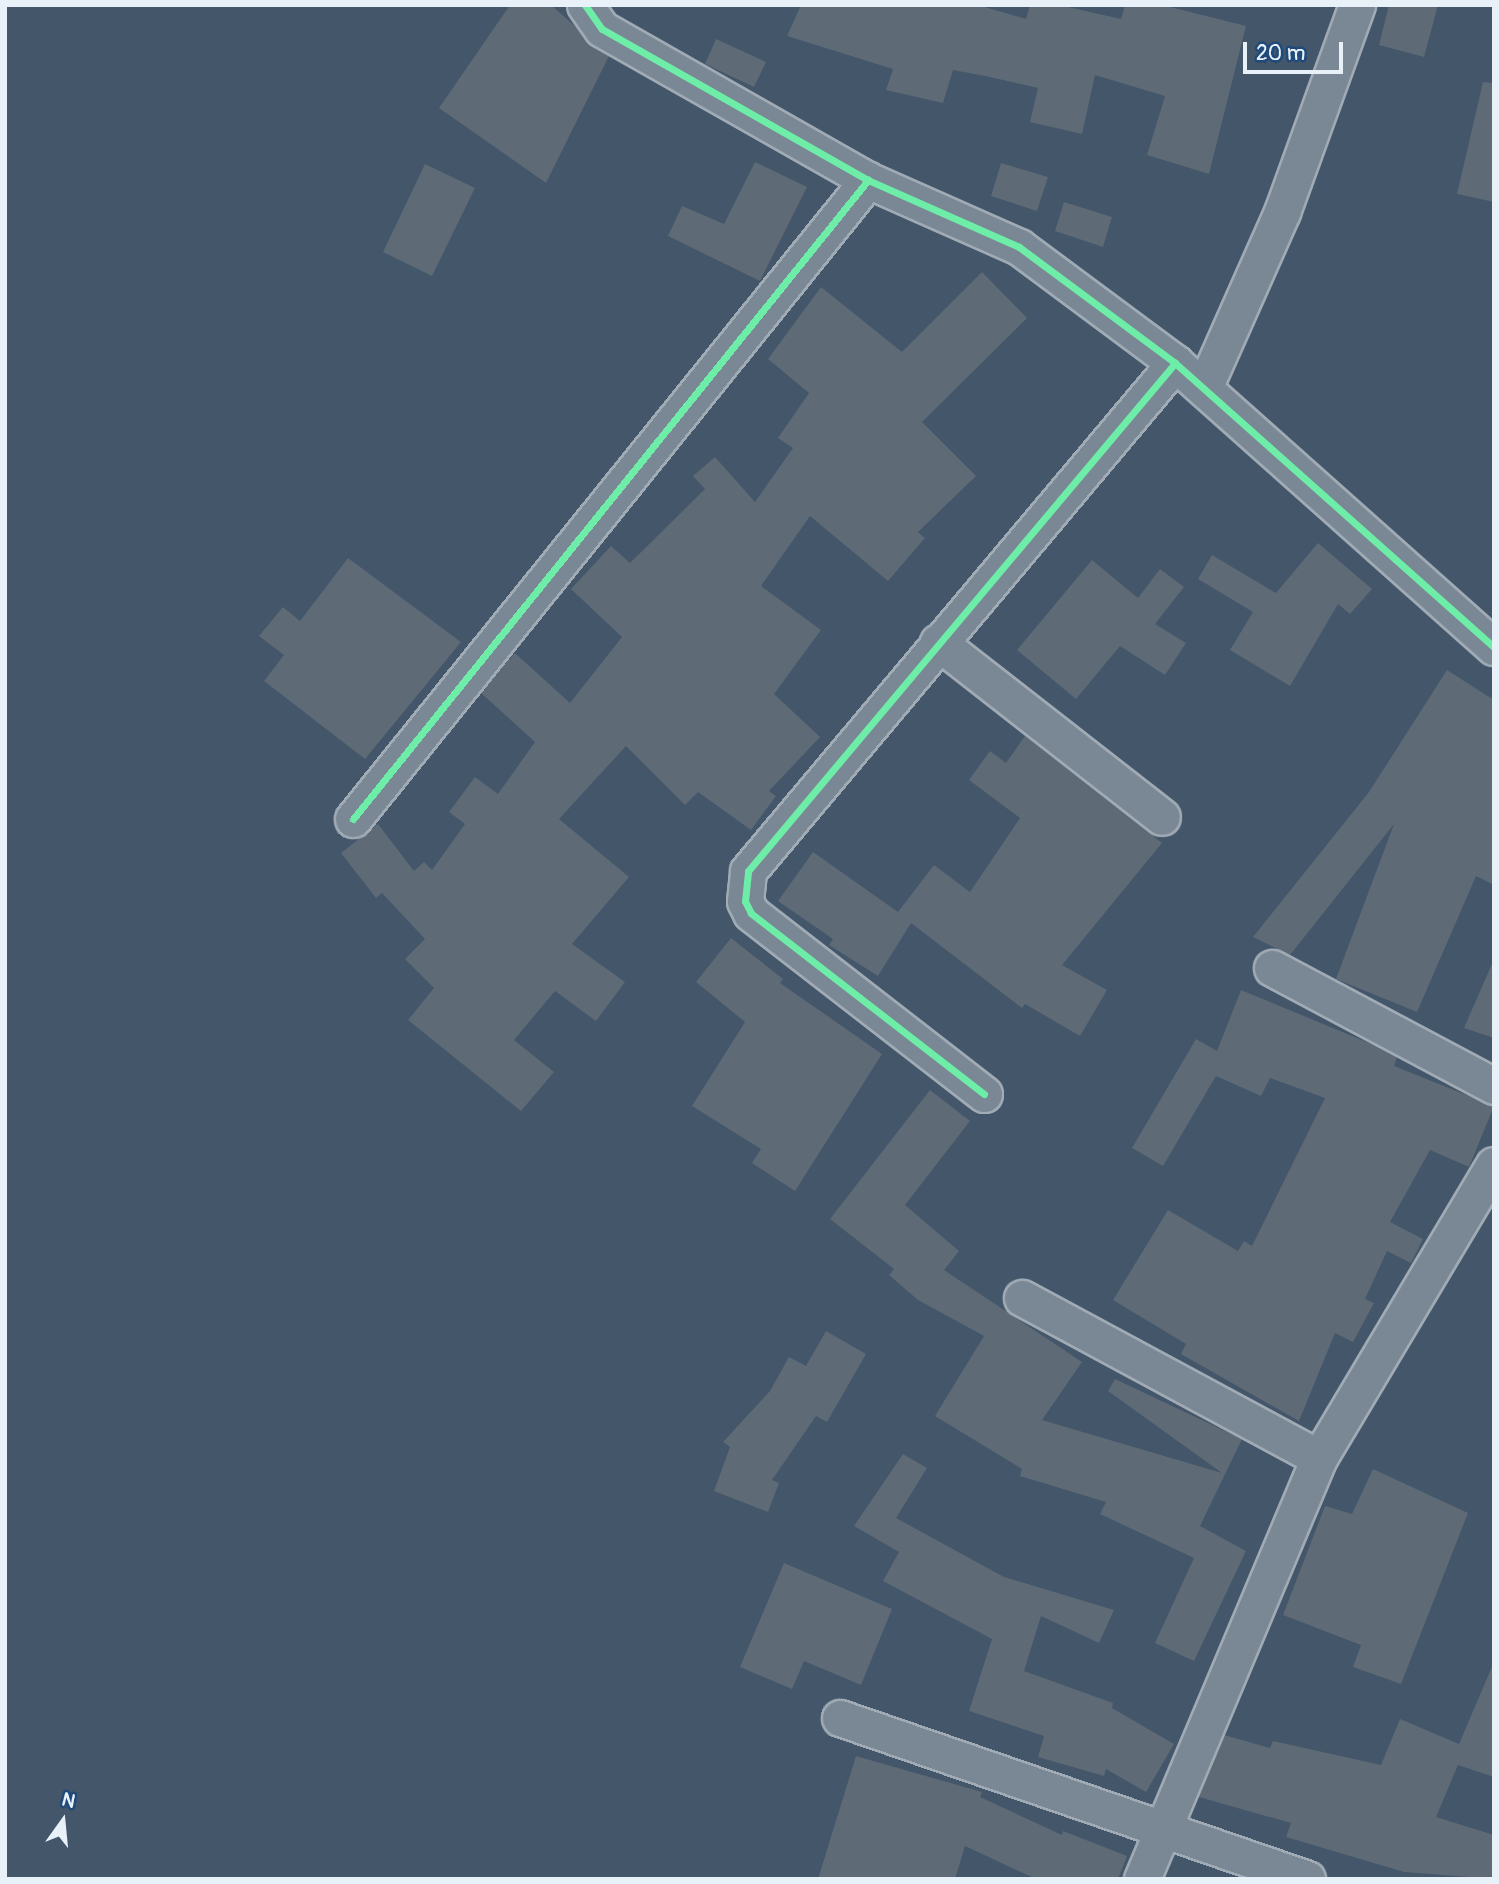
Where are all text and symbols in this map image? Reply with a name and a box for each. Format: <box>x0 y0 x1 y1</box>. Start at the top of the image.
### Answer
scale bar <box>1247 28 1347 72</box>
text: 20 m <box>1256 40 1305 67</box>
north arrow <box>28 1786 98 1856</box>
text: N <box>59 1787 78 1814</box>

